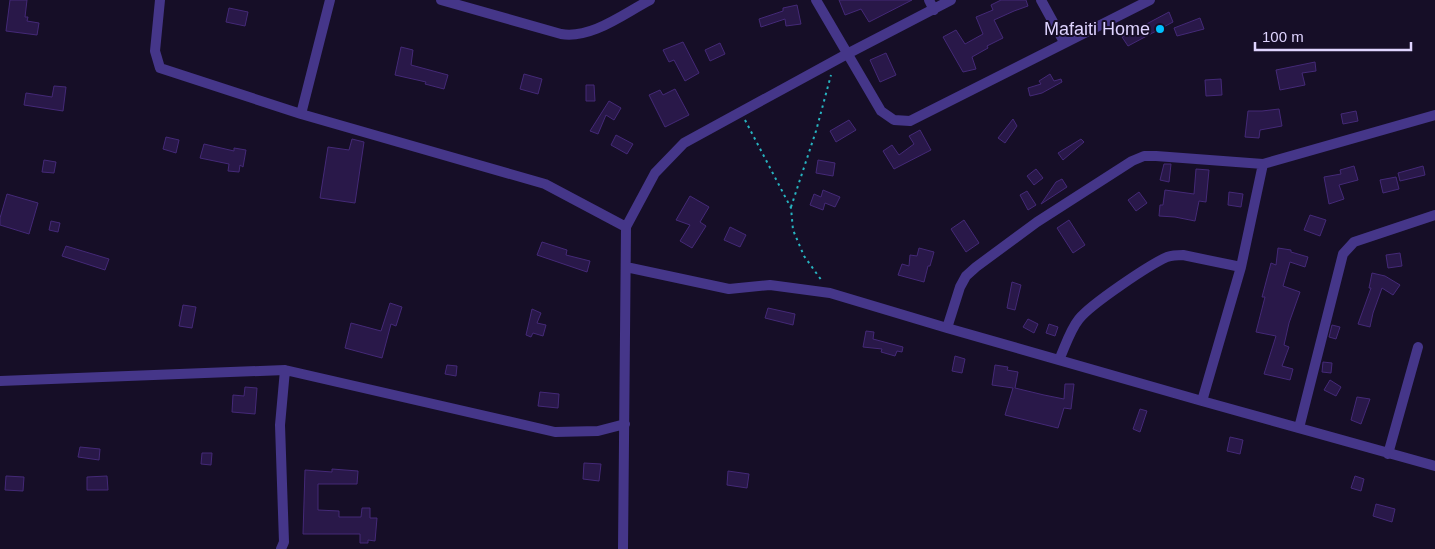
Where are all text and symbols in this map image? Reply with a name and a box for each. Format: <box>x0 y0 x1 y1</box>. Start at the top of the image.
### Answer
place label: Mafaiti Home <box>1044 19 1150 39</box>
scale bar <box>1255 20 1411 52</box>
marker: Mafaiti Home <box>1154 23 1166 35</box>
text: 100 m <box>1262 28 1304 45</box>

